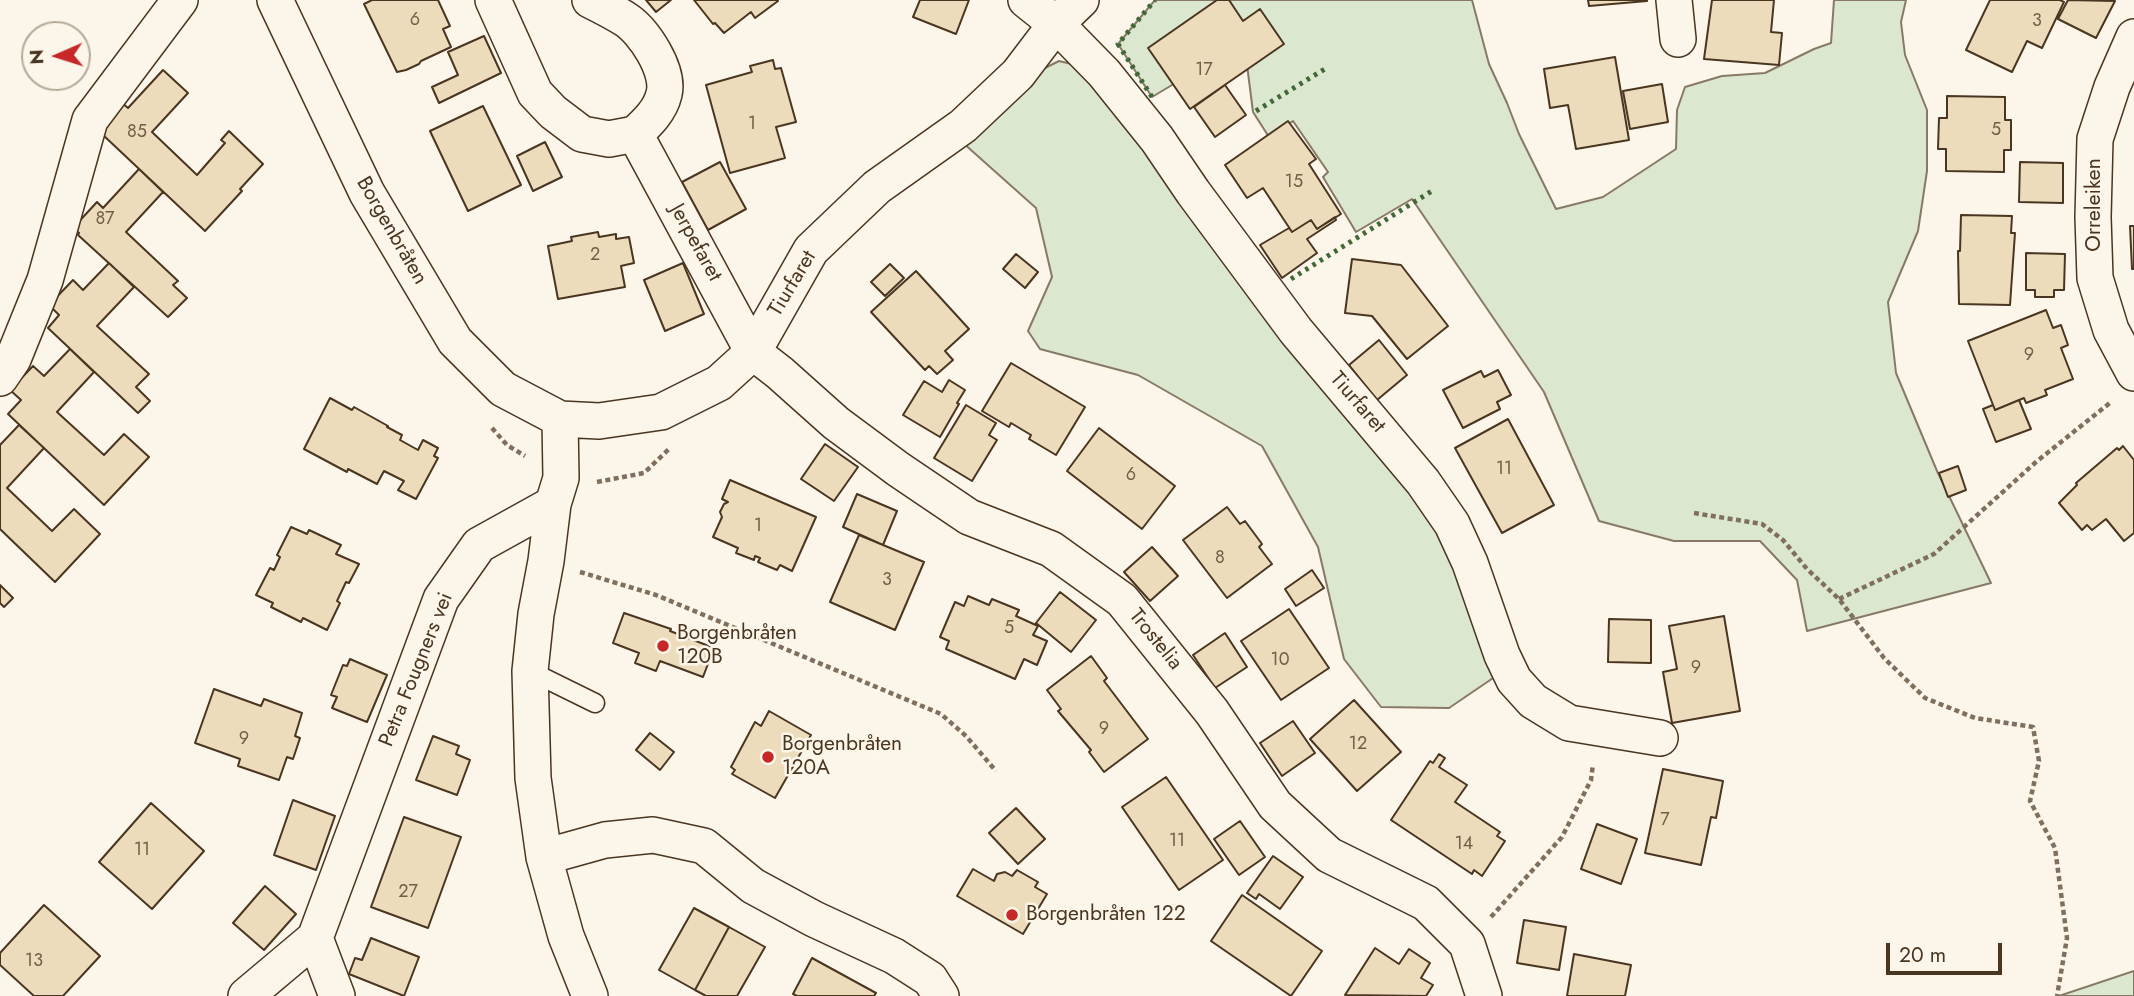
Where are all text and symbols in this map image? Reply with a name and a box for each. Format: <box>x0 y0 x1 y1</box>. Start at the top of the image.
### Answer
house number: 6 <box>410 10 420 32</box>
house number: 3 <box>2032 11 2042 33</box>
north arrow <box>21 21 91 91</box>
text: N <box>23 49 50 65</box>
house number: 17 <box>1195 60 1213 82</box>
house number: 1 <box>748 114 756 136</box>
house number: 5 <box>1991 120 2001 142</box>
house number: 85 <box>127 122 147 144</box>
street label: Orreleiken <box>2082 158 2108 252</box>
house number: 15 <box>1285 172 1303 194</box>
street label: Borgenbråten <box>350 173 432 289</box>
street label: Jerpefaret <box>663 200 727 286</box>
house number: 87 <box>95 209 115 231</box>
house number: 2 <box>590 245 600 267</box>
street label: Tiurfaret <box>764 247 822 321</box>
house number: 9 <box>2024 345 2034 367</box>
street label: Tiurfaret <box>1324 367 1390 439</box>
house number: 11 <box>1496 459 1512 481</box>
house number: 6 <box>1126 465 1136 487</box>
house number: 1 <box>754 516 762 538</box>
house number: 8 <box>1215 548 1225 570</box>
house number: 3 <box>882 570 892 592</box>
street label: Petra Fougners vei <box>375 589 459 751</box>
street label: Trostelia <box>1123 604 1187 676</box>
house number: 5 <box>1004 618 1014 640</box>
place label: Borgenbråten 120B <box>677 621 797 671</box>
marker: Borgenbråten 120B <box>655 638 671 654</box>
house number: 10 <box>1271 650 1289 672</box>
house number: 9 <box>1691 658 1701 680</box>
house number: 9 <box>1099 719 1109 741</box>
house number: 9 <box>239 729 249 751</box>
place label: Borgenbråten 120A <box>782 732 902 782</box>
house number: 12 <box>1349 734 1367 756</box>
marker: Borgenbråten 120A <box>760 749 776 765</box>
house number: 7 <box>1660 810 1670 832</box>
house number: 11 <box>1169 831 1185 853</box>
house number: 14 <box>1455 834 1473 856</box>
house number: 11 <box>134 840 150 862</box>
house number: 27 <box>398 882 418 904</box>
place label: Borgenbråten 122 <box>1026 902 1186 928</box>
marker: Borgenbråten 122 <box>1004 907 1020 923</box>
scale bar <box>1889 930 2004 974</box>
text: 20 m <box>1899 940 1946 970</box>
house number: 13 <box>25 951 43 973</box>

